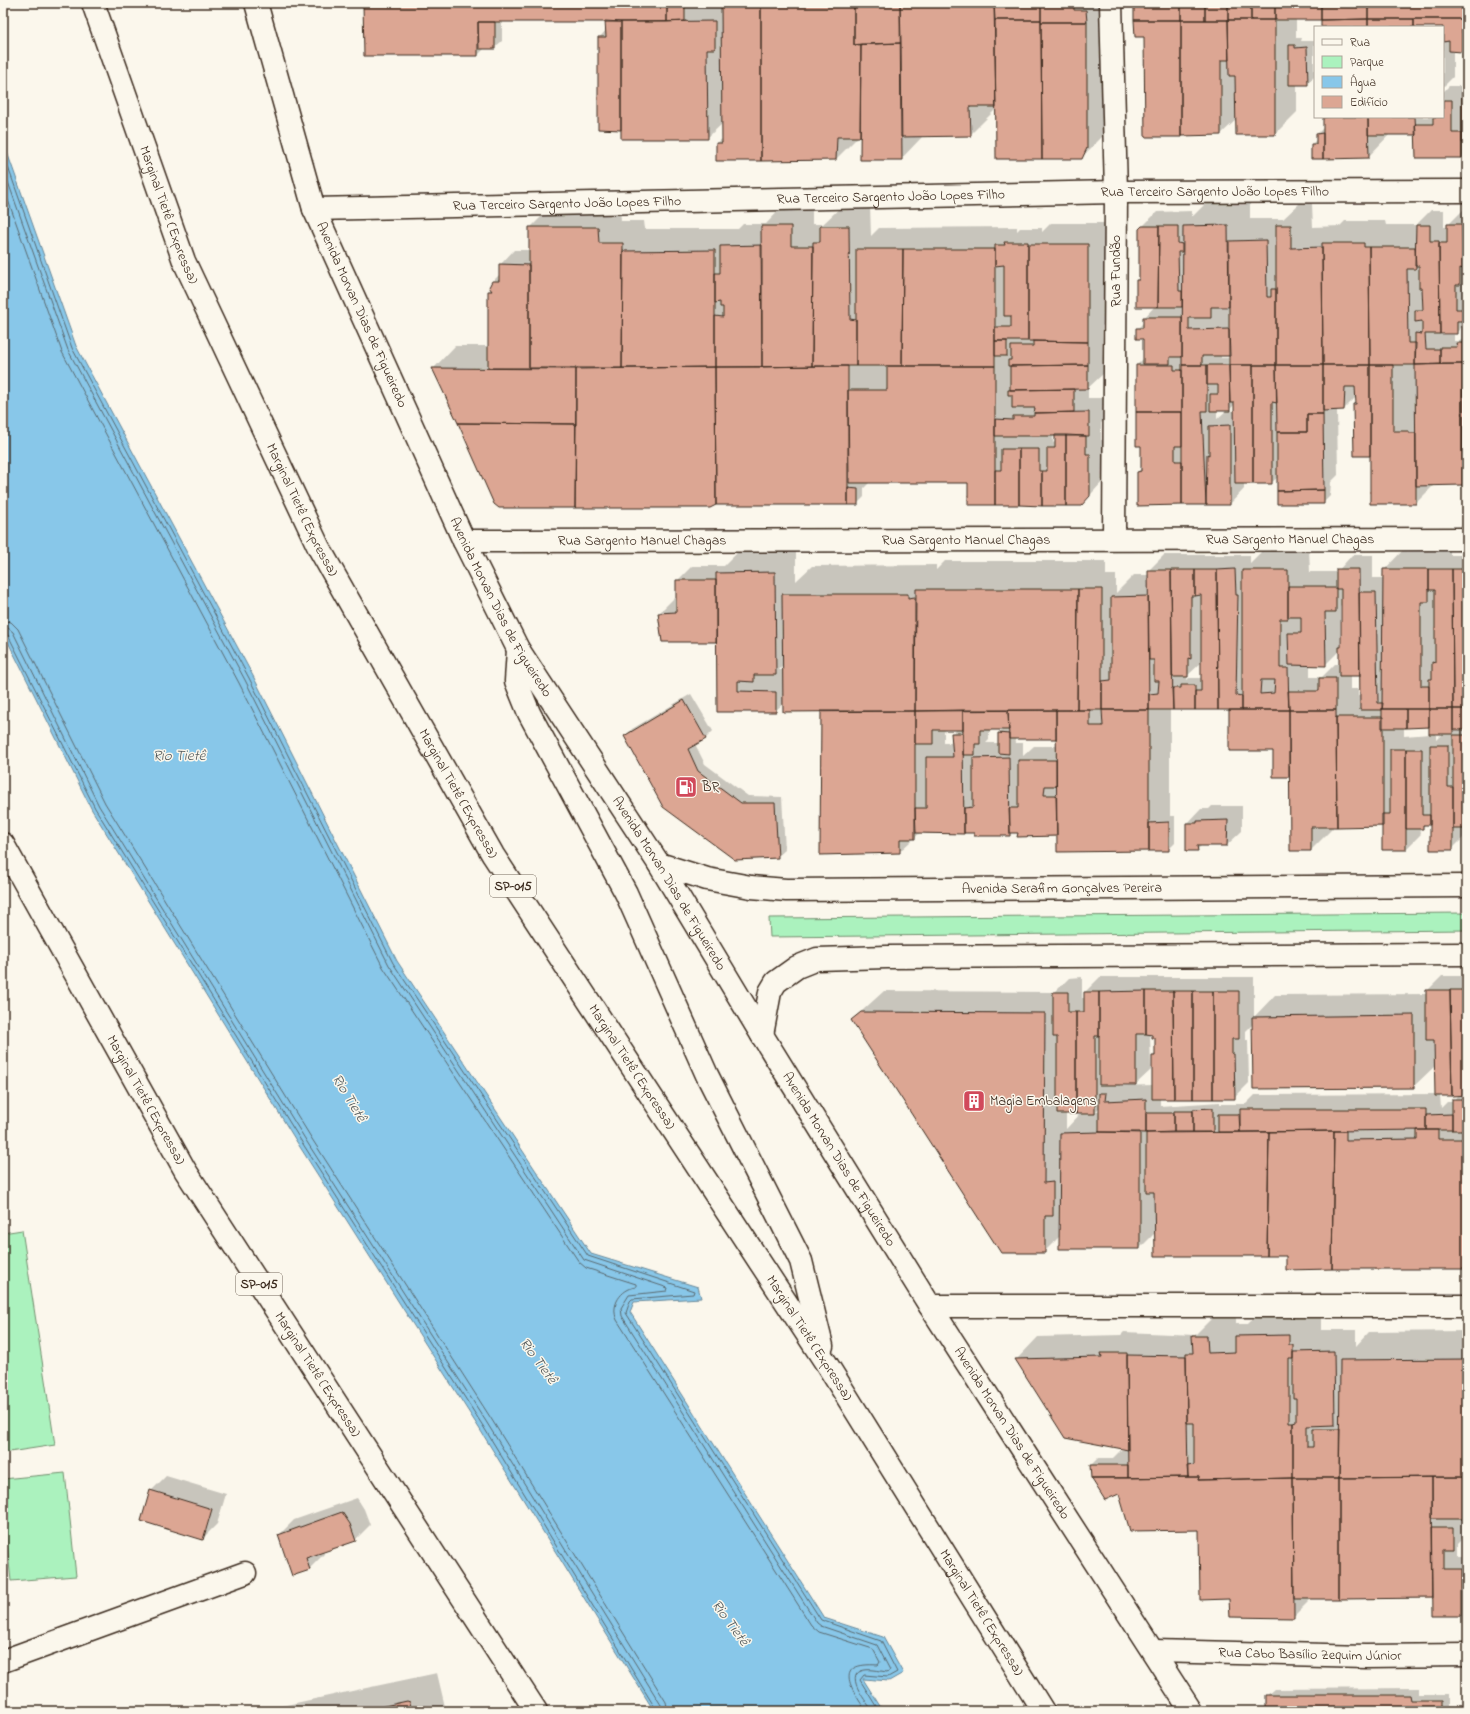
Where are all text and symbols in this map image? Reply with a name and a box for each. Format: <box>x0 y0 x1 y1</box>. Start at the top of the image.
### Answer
legend <box>1314 26 1444 118</box>
text: Rua <box>1350 34 1370 52</box>
text: Parque <box>1350 54 1384 72</box>
text: Água <box>1350 73 1376 93</box>
text: Edifício <box>1350 94 1388 112</box>
street label: Marginal Tietê (Expressa) <box>134 143 204 287</box>
street label: Rua Terceiro Sargento João Lopes Filho <box>1100 181 1329 203</box>
street label: Rua Terceiro Sargento João Lopes Filho <box>776 184 1005 210</box>
street label: Rua Terceiro Sargento João Lopes Filho <box>453 191 681 217</box>
street label: Avenida Morvan Dias de Figueiredo <box>311 218 413 411</box>
street label: Rua Fundão <box>1106 235 1127 307</box>
street label: Marginal Tietê (Expressa) <box>261 440 343 580</box>
street label: Avenida Morvan Dias de Figueiredo <box>444 514 557 701</box>
street label: Rua Sargento Manuel Chagas <box>882 529 1050 552</box>
street label: Rua Sargento Manuel Chagas <box>1206 529 1374 551</box>
street label: Rua Sargento Manuel Chagas <box>558 530 726 552</box>
street label: Marginal Tietê (Expressa) <box>413 725 503 863</box>
water label: Rio Tietê <box>153 745 206 767</box>
fuel station icon: BR <box>673 774 699 800</box>
place label: BR <box>701 777 719 798</box>
street label: Avenida Morvan Dias de Figueiredo <box>607 792 731 975</box>
road number: SP-015 <box>490 875 536 897</box>
street label: Avenida Serafim Gonçalves Pereira <box>962 877 1162 899</box>
street label: Marginal Tietê (Expressa) <box>583 1000 681 1134</box>
street label: Marginal Tietê (Expressa) <box>101 1031 191 1169</box>
street label: Avenida Morvan Dias de Figueiredo <box>777 1068 901 1251</box>
water label: Rio Tietê <box>326 1070 373 1127</box>
building icon: Magia Embalagens <box>961 1088 987 1114</box>
place label: Magia Embalagens <box>990 1091 1097 1113</box>
street label: Marginal Tietê (Expressa) <box>761 1271 858 1405</box>
road number: SP-015 <box>236 1273 282 1295</box>
street label: Marginal Tietê (Expressa) <box>269 1308 366 1441</box>
water label: Rio Tietê <box>514 1333 563 1390</box>
street label: Avenida Morvan Dias de Figueiredo <box>949 1343 1075 1524</box>
street label: Marginal Tietê (Expressa) <box>934 1545 1029 1680</box>
water label: Rio Tietê <box>706 1595 755 1652</box>
street label: Rua Cabo Basílio Zequim Júnior <box>1218 1642 1402 1667</box>

